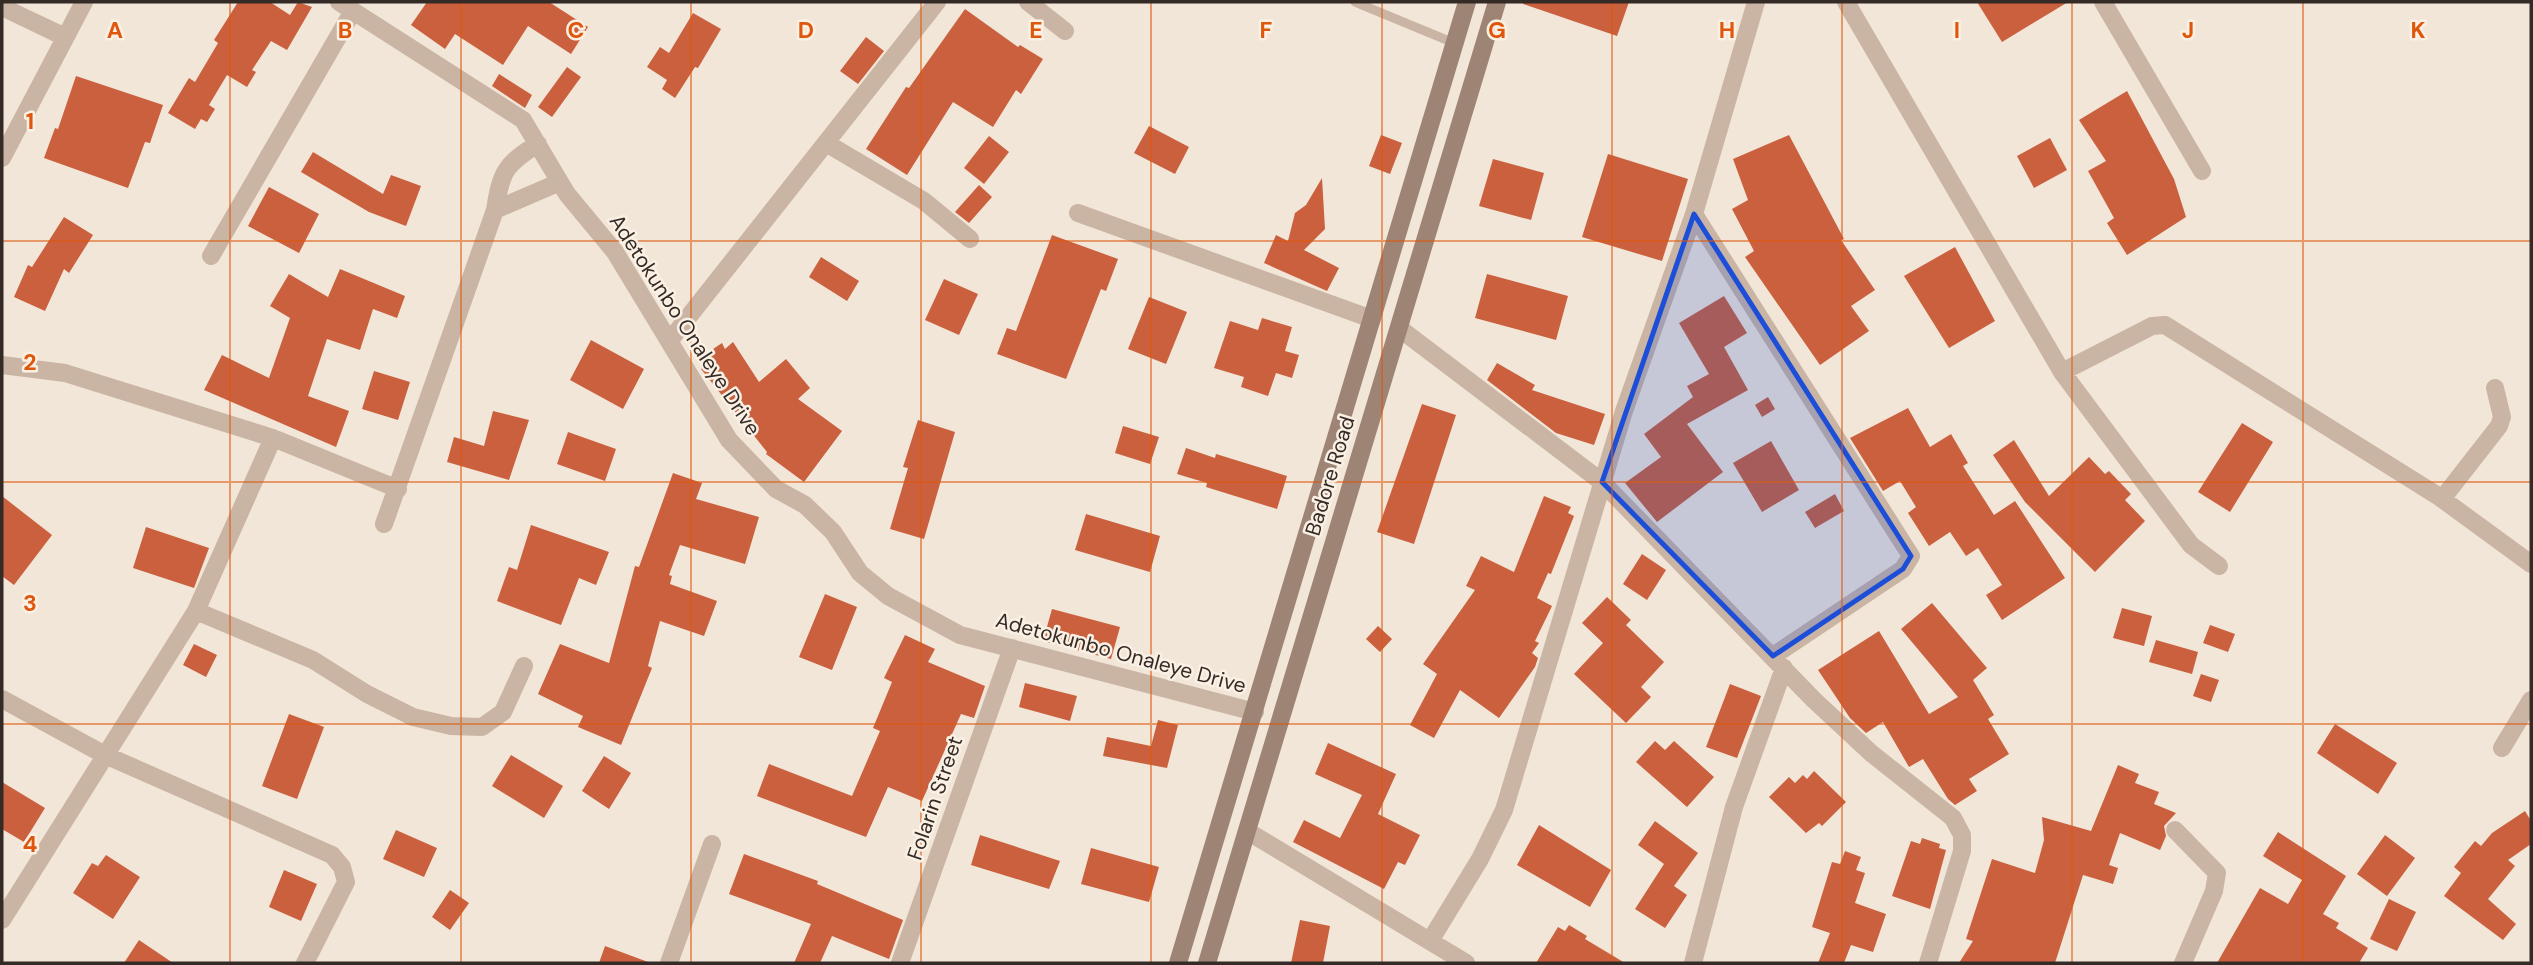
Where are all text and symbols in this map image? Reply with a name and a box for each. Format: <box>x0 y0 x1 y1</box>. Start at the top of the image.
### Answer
text: A <box>107 15 123 45</box>
text: B <box>338 15 352 45</box>
text: C <box>568 15 584 45</box>
text: D <box>798 15 814 45</box>
text: E <box>1029 15 1043 45</box>
text: F <box>1260 15 1273 45</box>
text: G <box>1488 15 1506 45</box>
text: H <box>1719 15 1735 45</box>
text: I <box>1954 15 1960 45</box>
text: J <box>2182 15 2194 45</box>
text: K <box>2410 15 2426 45</box>
text: 1 <box>26 106 34 136</box>
street label: Adetokunbo Onaleye Drive <box>603 209 767 441</box>
text: 2 <box>23 347 37 377</box>
street label: Badore Road <box>1299 413 1361 539</box>
text: 3 <box>23 588 37 618</box>
street label: Adetokunbo Onaleye Drive <box>993 606 1249 700</box>
street label: Folarin Street <box>901 732 969 864</box>
text: 4 <box>23 829 38 859</box>

